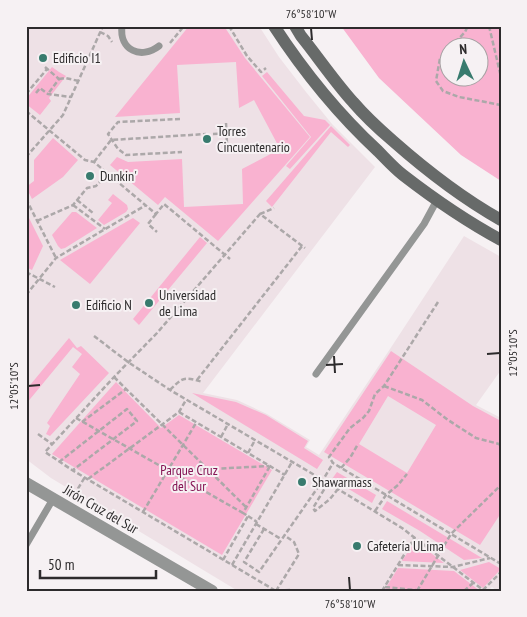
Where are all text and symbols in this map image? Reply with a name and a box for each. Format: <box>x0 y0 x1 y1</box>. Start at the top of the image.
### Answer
text: 76°58'10"W <box>286 6 336 21</box>
north arrow <box>440 38 490 88</box>
text: N <box>459 40 467 58</box>
place label: Edificio I1 <box>53 49 101 67</box>
marker: Edificio I1 <box>37 52 49 64</box>
place label: Torres Cincuentenario <box>217 122 290 156</box>
marker: Torres Cincuentenario <box>201 133 213 145</box>
place label: Dunkin' <box>100 167 137 185</box>
marker: Dunkin' <box>84 170 96 182</box>
place label: Universidad de Lima <box>159 286 216 320</box>
place label: Edificio N <box>86 296 132 314</box>
marker: Universidad de Lima <box>143 297 155 309</box>
marker: Edificio N <box>70 299 82 311</box>
text: 12°05'10"S <box>505 329 520 377</box>
text: 12°05'10"S <box>6 362 21 410</box>
park label: Parque Cruz del Sur <box>160 461 218 495</box>
place label: Shawarmass <box>312 473 372 491</box>
marker: Shawarmass <box>296 476 308 488</box>
street label: Jirón Cruz del Sur <box>60 480 142 538</box>
place label: Cafetería ULima <box>367 537 444 555</box>
marker: Cafetería ULima <box>351 540 363 552</box>
scale bar <box>40 547 156 579</box>
text: 50 m <box>48 555 74 574</box>
text: 76°58'10"W <box>325 596 375 611</box>

